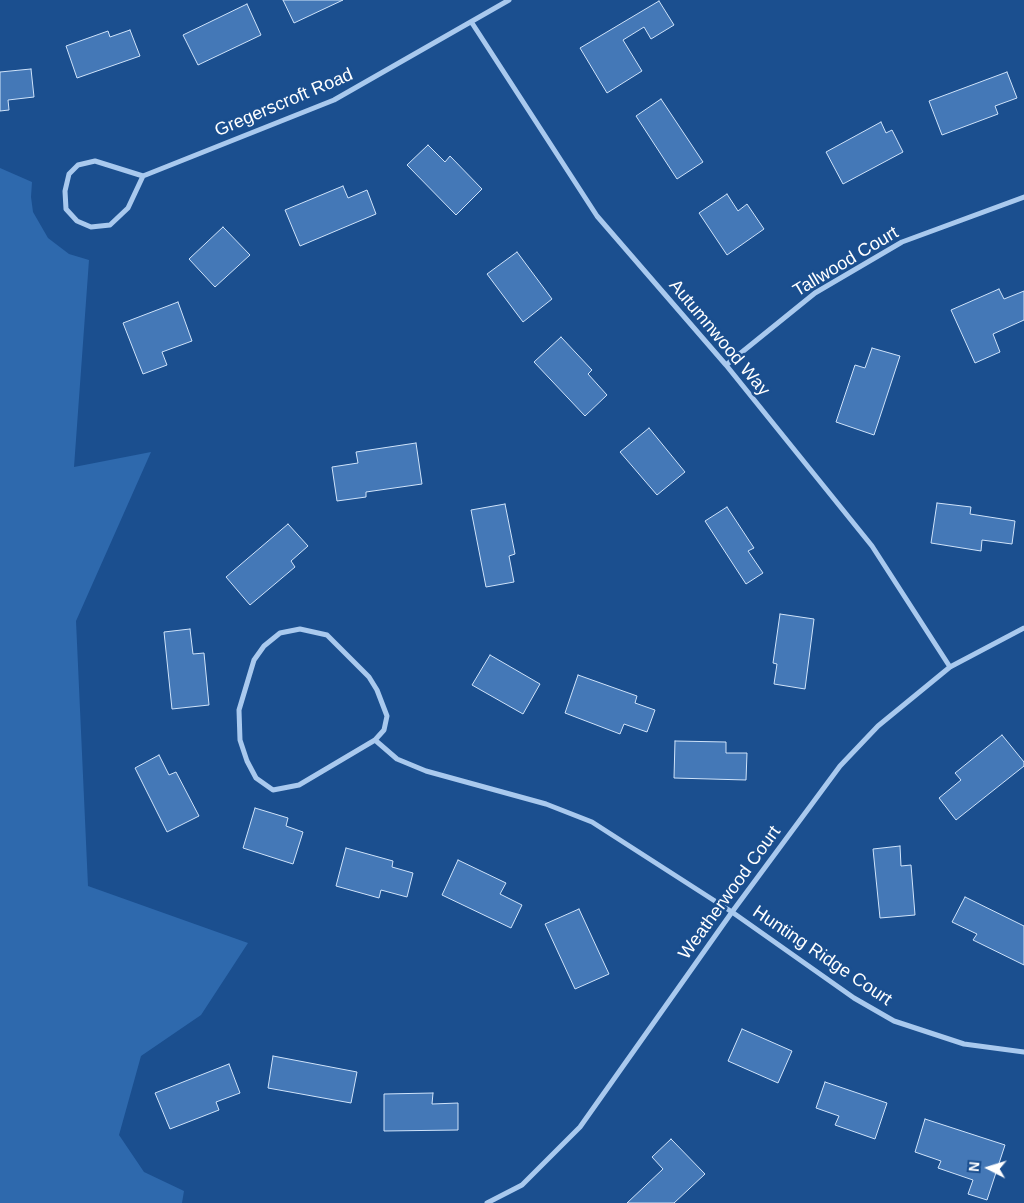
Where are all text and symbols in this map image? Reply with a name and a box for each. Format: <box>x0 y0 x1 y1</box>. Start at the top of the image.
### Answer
street label: Gregerscroft Road <box>212 64 356 142</box>
street label: Tallwood Court <box>789 222 903 302</box>
street label: Autumnwood Way <box>664 275 774 401</box>
street label: Weatherwood Court <box>674 822 786 964</box>
street label: Hunting Ridge Court <box>748 901 896 1011</box>
north arrow <box>964 1143 1014 1193</box>
text: N <box>966 1161 982 1172</box>

